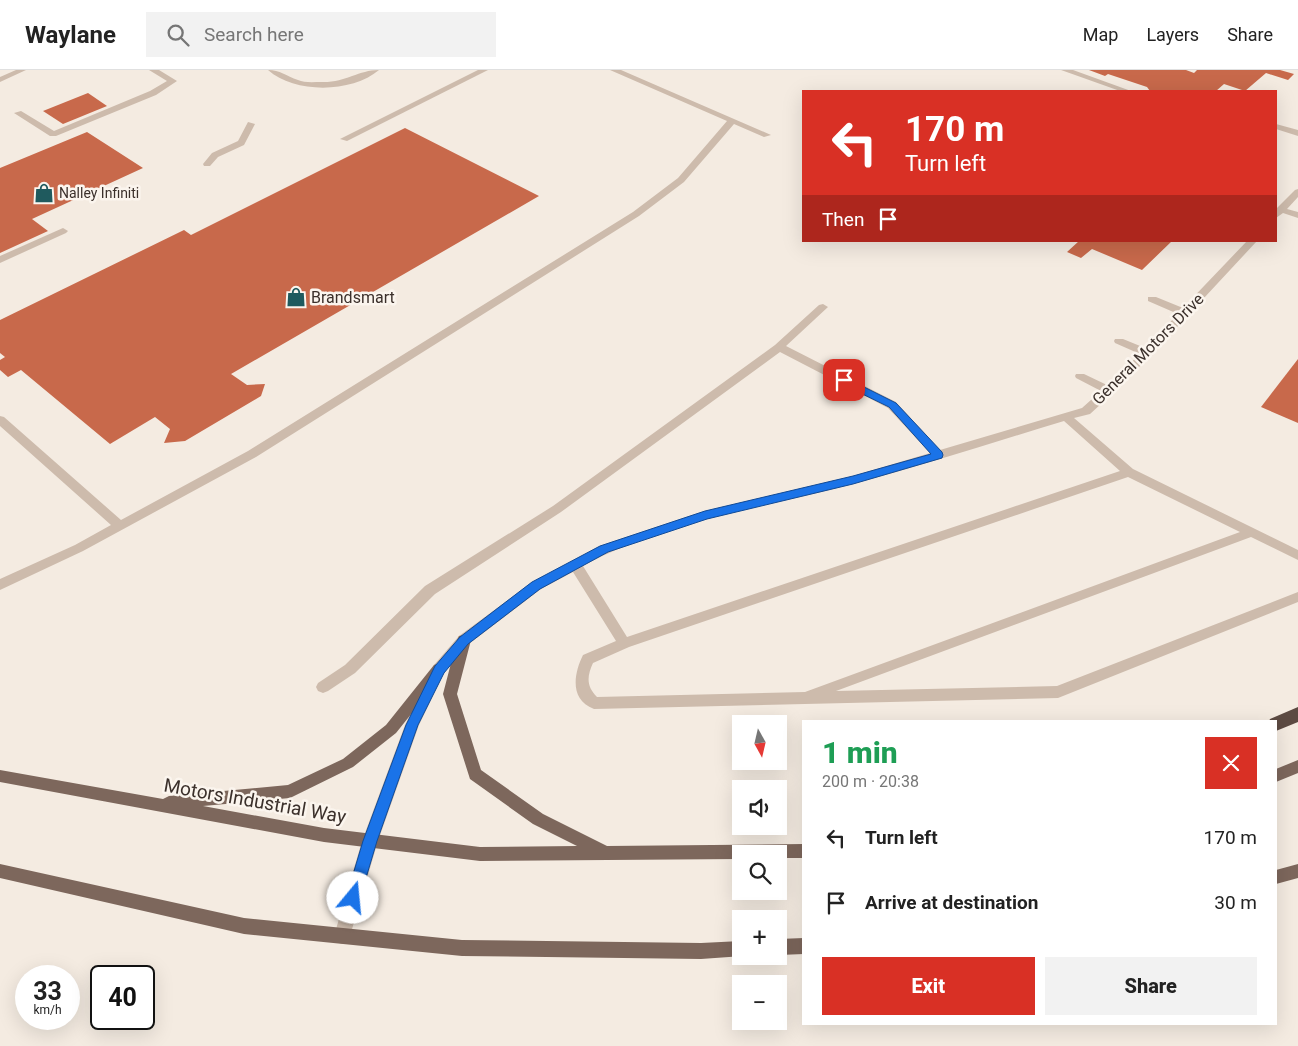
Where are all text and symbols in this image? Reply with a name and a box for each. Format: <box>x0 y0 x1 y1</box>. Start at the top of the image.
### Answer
search box <box>146 12 496 57</box>
text: Waylane <box>25 21 116 49</box>
icon: search <box>164 21 192 49</box>
text: Search here <box>204 23 304 46</box>
text: Map <box>1083 24 1118 45</box>
text: Layers <box>1146 24 1199 45</box>
text: Share <box>1227 24 1273 45</box>
text: 170 m <box>905 109 1004 150</box>
icon: left <box>822 110 887 175</box>
text: Turn left <box>905 151 986 176</box>
shop icon: Nalley Infiniti <box>33 182 55 204</box>
place label: Nalley Infiniti <box>59 185 139 201</box>
icon: arrive <box>874 205 902 233</box>
text: Then <box>822 208 864 231</box>
shop icon: Brandsmart <box>285 286 307 308</box>
place label: Brandsmart <box>311 288 395 307</box>
street label: General Motors Drive <box>1089 290 1207 408</box>
pin <box>823 359 865 401</box>
icon: arrive <box>830 366 858 394</box>
north arrow <box>732 715 788 770</box>
map controls <box>732 715 787 1030</box>
text: 1 min <box>822 735 898 770</box>
button: close <box>1205 737 1257 789</box>
text: 200 m · 20:38 <box>822 772 919 791</box>
street label: Motors Industrial Way <box>162 774 348 828</box>
button: sound <box>732 780 787 835</box>
icon: left <box>822 824 850 852</box>
text: Turn left <box>865 826 938 849</box>
text: 170 m <box>1204 826 1257 849</box>
button: search <box>732 845 787 900</box>
position arrow <box>326 871 378 923</box>
icon: arrive <box>822 889 850 917</box>
text: Arrive at destination <box>865 891 1038 914</box>
text: 30 m <box>1214 891 1257 914</box>
button: + <box>732 910 787 965</box>
button: Exit <box>822 957 1035 1015</box>
button: Share <box>1045 957 1257 1015</box>
speed limit sign: 40 <box>90 965 155 1030</box>
button: − <box>732 975 787 1030</box>
text: 33 <box>33 977 62 1006</box>
text: km/h <box>33 1003 62 1017</box>

